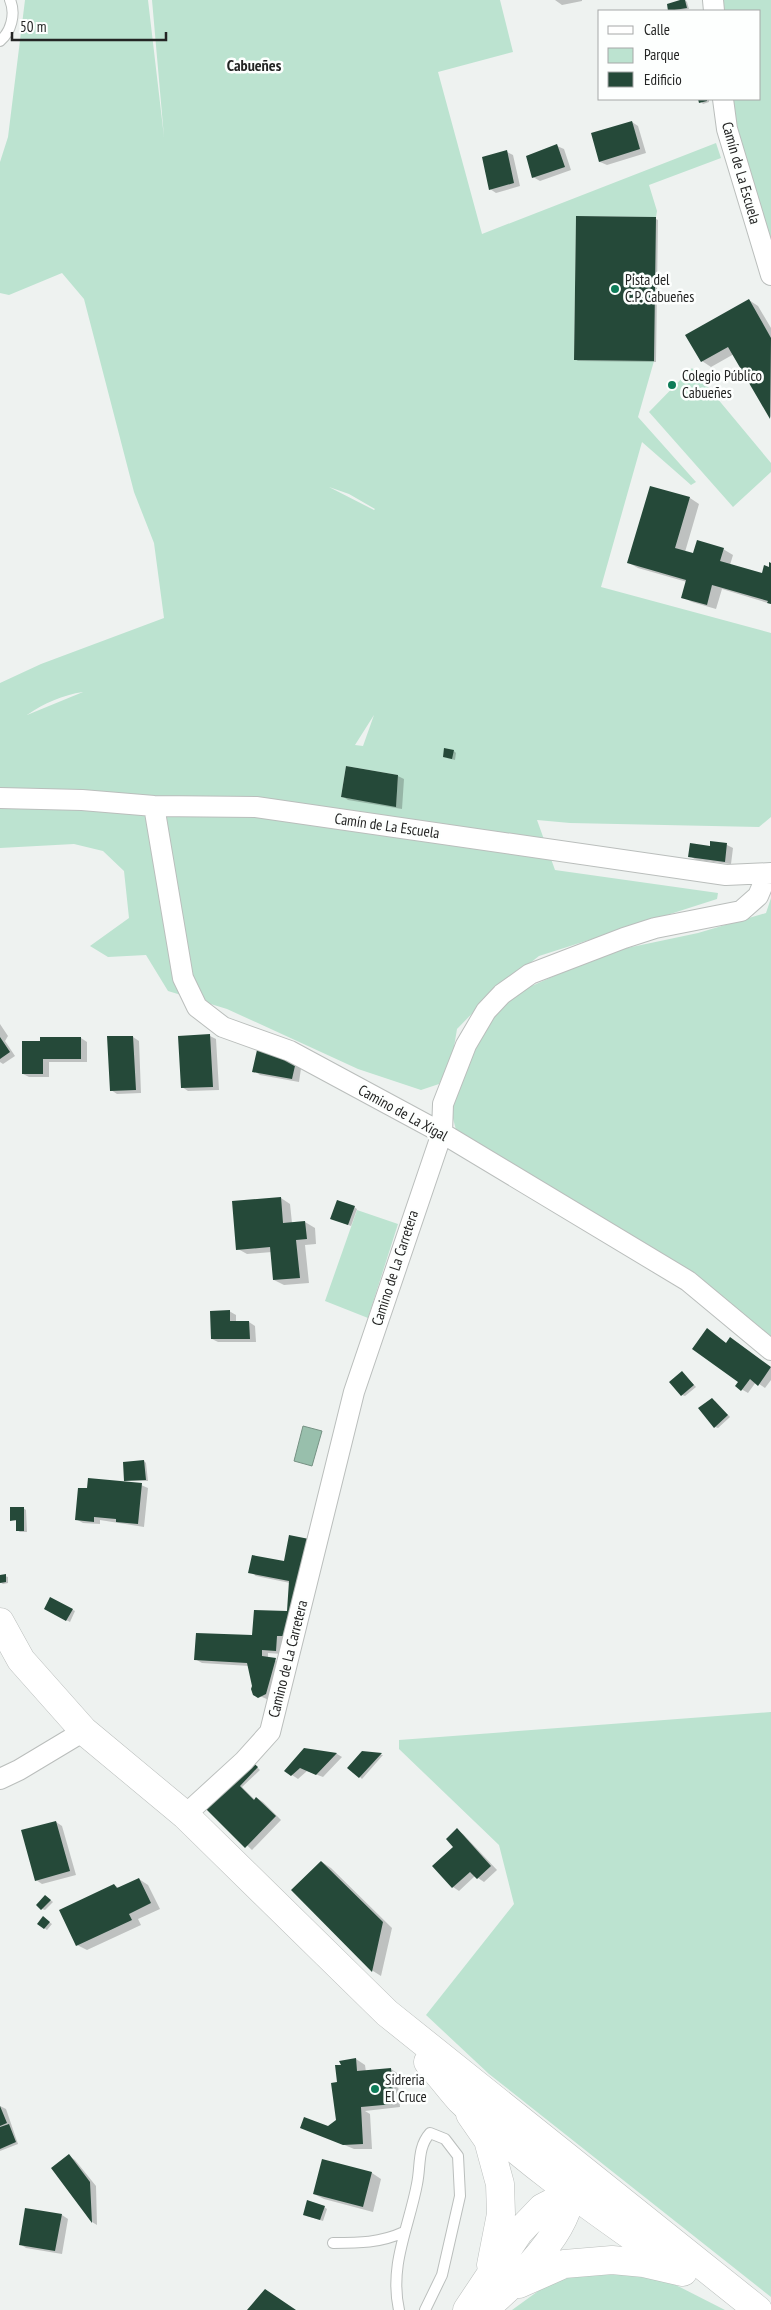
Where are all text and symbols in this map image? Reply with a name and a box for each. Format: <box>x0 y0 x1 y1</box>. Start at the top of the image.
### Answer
scale bar <box>12 10 166 42</box>
legend <box>598 10 761 100</box>
text: 50 m <box>20 17 46 36</box>
text: Calle <box>644 20 670 39</box>
text: Parque <box>644 45 680 64</box>
district label: Cabueñes <box>227 55 282 75</box>
text: Edificio <box>644 70 682 89</box>
street label: Camín de La Escuela <box>718 119 765 226</box>
place label: Pista del C.P. Cabueñes <box>625 270 694 306</box>
marker: Pista del C.P. Cabueñes <box>609 283 621 295</box>
place label: Colegio Público Cabueñes <box>682 366 762 402</box>
marker: Colegio Público Cabueñes <box>666 379 678 391</box>
street label: Camín de La Escuela <box>333 809 441 842</box>
street label: Camino de La Xigal <box>355 1080 452 1145</box>
street label: Camino de La Carretera <box>367 1208 422 1328</box>
street label: Camino de La Carretera <box>264 1598 311 1720</box>
place label: Sidreria El Cruce <box>385 2070 427 2106</box>
marker: Sidreria El Cruce <box>369 2083 381 2095</box>

